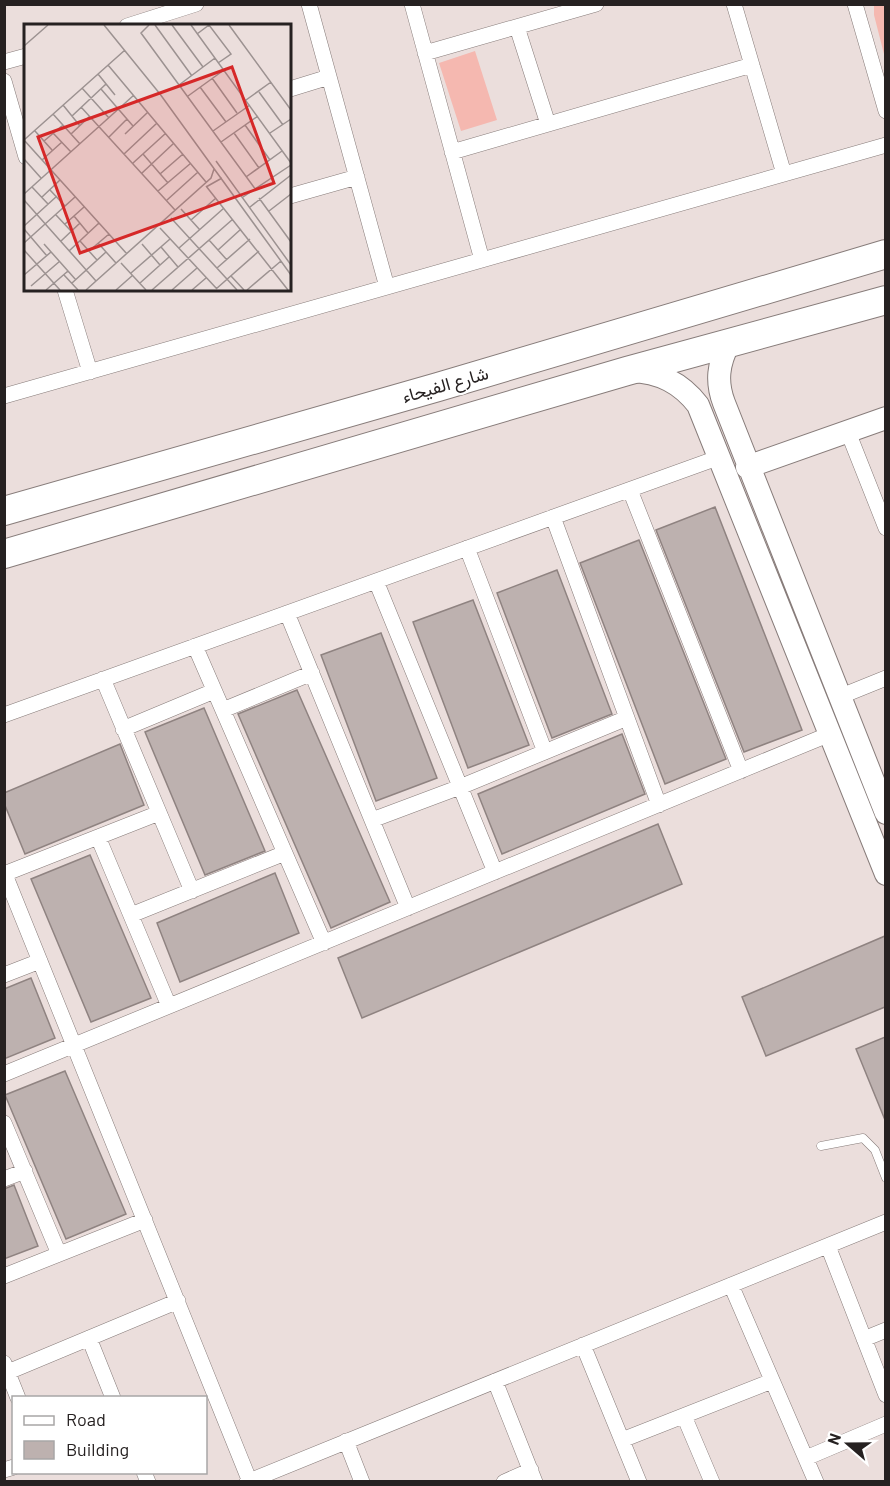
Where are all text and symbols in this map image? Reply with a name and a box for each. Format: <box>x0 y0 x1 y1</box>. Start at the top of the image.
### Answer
inset map <box>24 24 291 291</box>
street label: شارع الفيحاء <box>399 361 491 409</box>
legend <box>12 1396 207 1474</box>
text: Road <box>66 1408 106 1430</box>
north arrow <box>818 1414 878 1474</box>
text: N <box>823 1430 844 1447</box>
text: Building <box>66 1438 129 1460</box>

